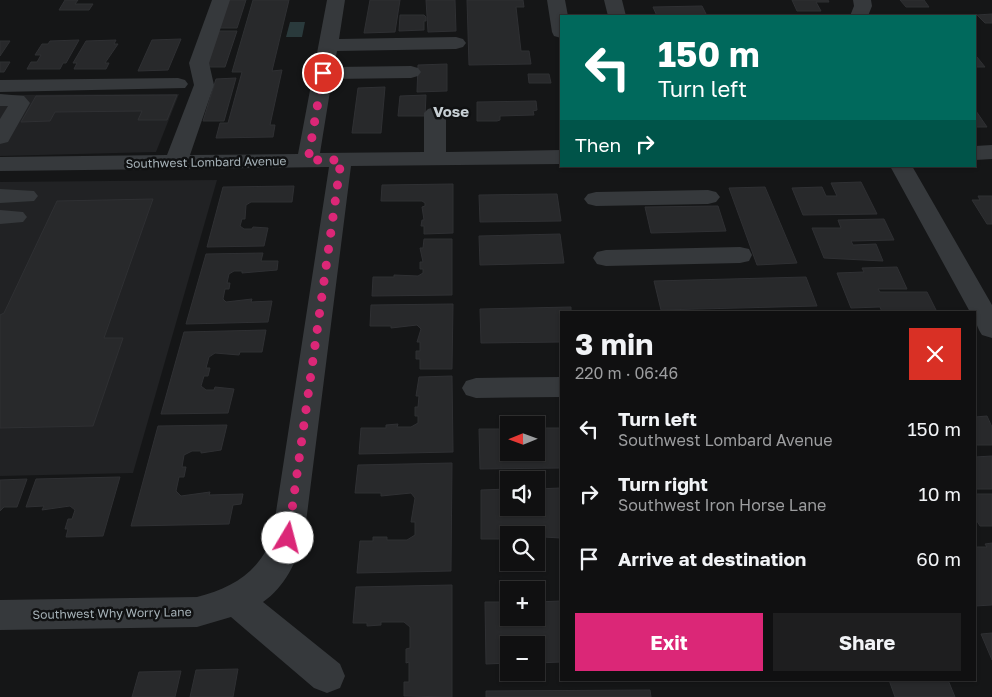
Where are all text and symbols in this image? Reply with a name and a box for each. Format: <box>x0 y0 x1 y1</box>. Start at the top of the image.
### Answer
text: 150 m <box>658 33 760 75</box>
icon: left <box>575 35 640 100</box>
pin <box>302 52 344 94</box>
icon: arrive <box>309 59 337 87</box>
text: Turn left <box>658 75 747 102</box>
district label: Vose <box>433 102 469 120</box>
icon: right <box>631 130 659 158</box>
text: Then <box>575 133 621 156</box>
street label: Southwest Lombard Avenue <box>125 153 287 171</box>
text: 3 min <box>575 326 653 362</box>
button: close <box>909 328 961 380</box>
text: 220 m · 06:46 <box>575 363 678 383</box>
text: Turn left <box>618 407 697 430</box>
icon: left <box>575 415 603 443</box>
north arrow <box>500 416 545 461</box>
map controls <box>500 416 545 681</box>
text: 150 m <box>907 417 961 440</box>
text: Southwest Lombard Avenue <box>618 430 833 450</box>
button: sound <box>500 471 545 516</box>
text: Turn right <box>618 472 708 495</box>
icon: right <box>575 480 603 508</box>
text: 10 m <box>918 482 961 505</box>
text: Southwest Iron Horse Lane <box>618 495 826 515</box>
position arrow <box>261 511 313 563</box>
button: search <box>500 526 545 571</box>
icon: arrive <box>575 545 603 573</box>
text: Arrive at destination <box>618 547 806 570</box>
text: 60 m <box>916 547 961 570</box>
button: + <box>500 581 545 626</box>
street label: Southwest Why Worry Lane <box>32 604 192 622</box>
button: Exit <box>575 613 763 671</box>
button: Share <box>773 613 961 671</box>
button: − <box>500 636 545 681</box>

